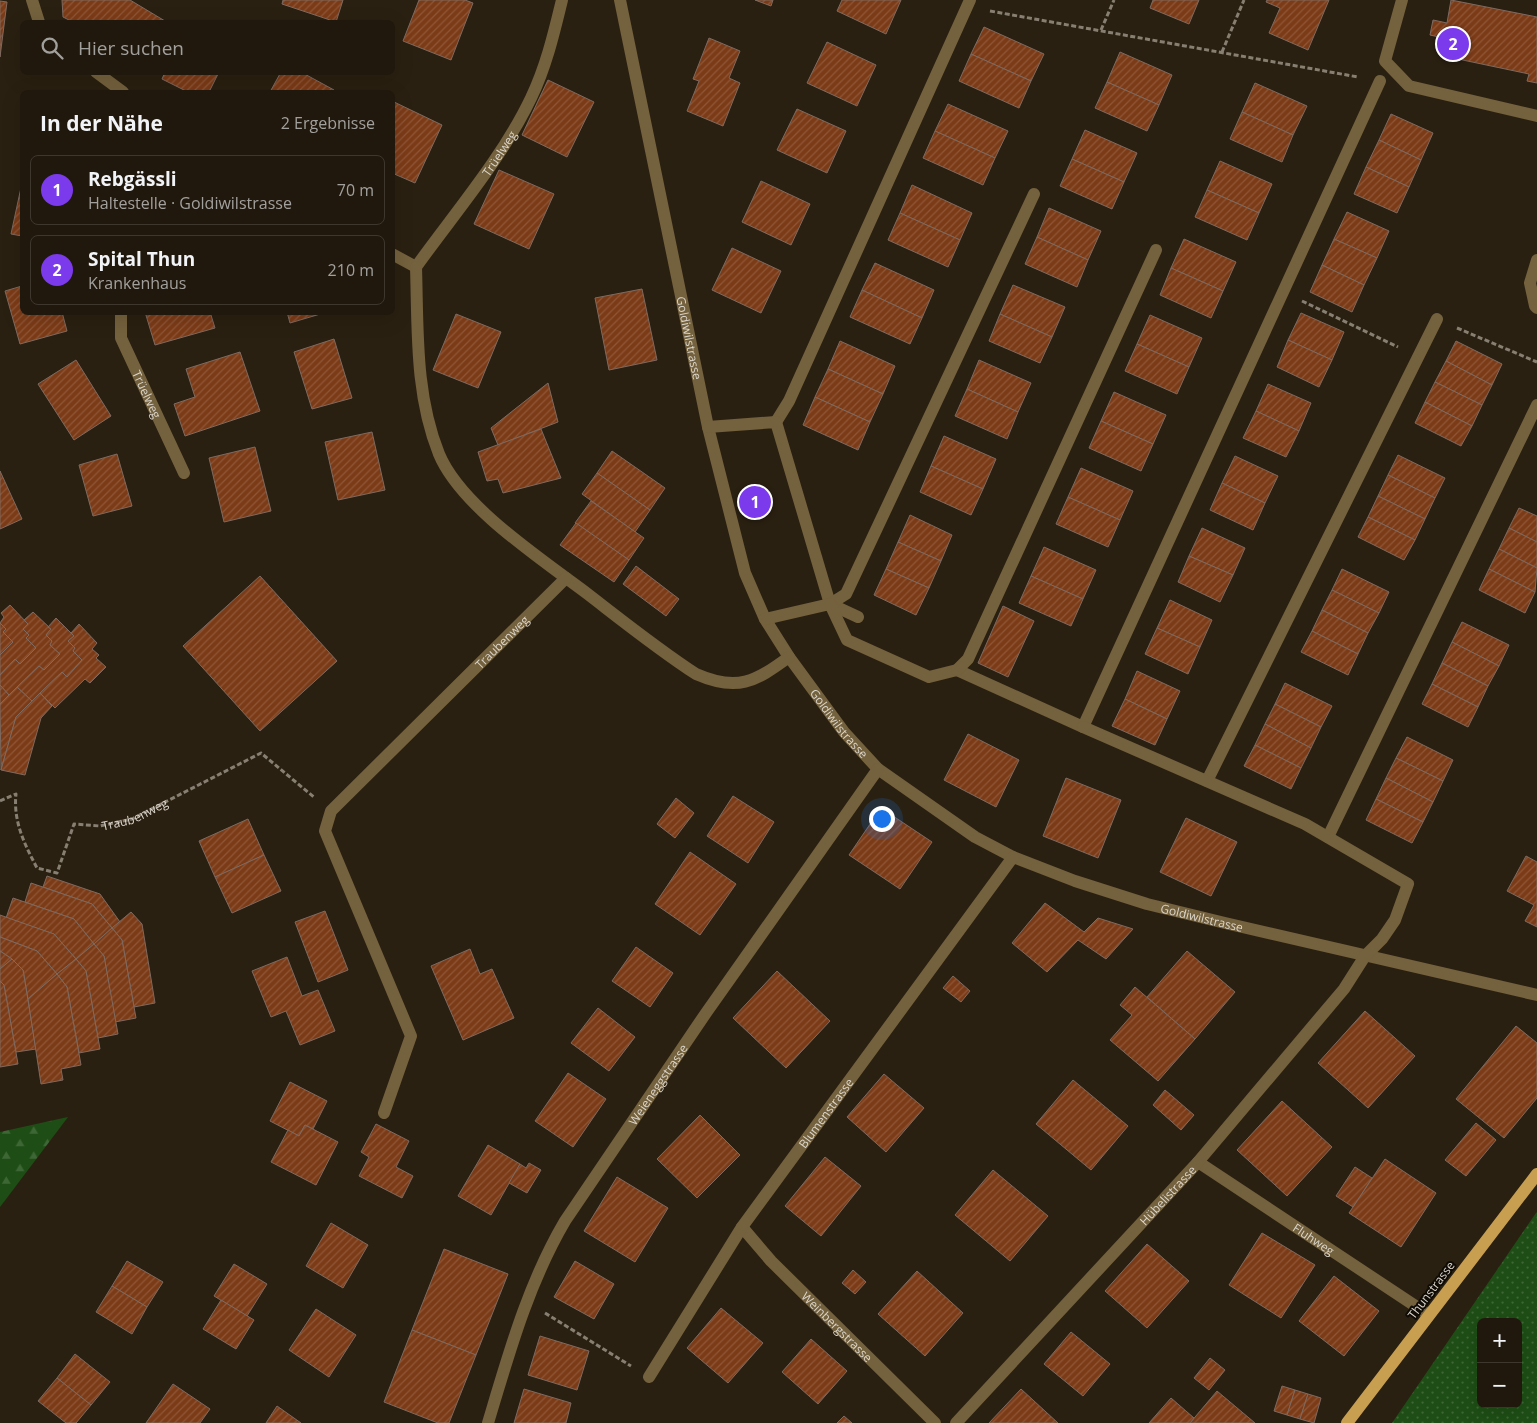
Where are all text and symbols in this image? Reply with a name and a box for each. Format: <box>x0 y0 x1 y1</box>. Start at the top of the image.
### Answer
search box <box>20 20 395 75</box>
pin: 2 <box>1437 25 1469 63</box>
icon: search <box>38 34 66 62</box>
text: Hier suchen <box>78 35 184 61</box>
text: In der Nähe <box>40 109 163 137</box>
text: 2 Ergebnisse <box>281 112 375 134</box>
street label: Trüelweg <box>478 127 520 179</box>
text: Rebgässli <box>88 166 177 192</box>
text: 1 <box>52 179 62 201</box>
text: 70 m <box>337 179 374 201</box>
text: Haltestelle · Goldiwilstrasse <box>88 192 292 214</box>
text: Spital Thun <box>88 246 195 272</box>
text: 2 <box>52 259 62 281</box>
text: 210 m <box>328 259 374 281</box>
text: Krankenhaus <box>88 272 186 294</box>
street label: Goldiwilstrasse <box>673 295 707 381</box>
street label: Trüelweg <box>129 367 166 421</box>
pin: 1 <box>739 483 771 521</box>
street label: Traubenweg <box>471 611 533 672</box>
street label: Goldiwilstrasse <box>806 685 872 762</box>
street label: Traubenweg <box>100 794 171 834</box>
your location <box>869 806 895 832</box>
street label: Goldiwilstrasse <box>1159 899 1245 936</box>
street label: Weieneggstrasse <box>624 1040 691 1128</box>
street label: Blumenstrasse <box>794 1074 857 1151</box>
street label: Hübelistrasse <box>1135 1161 1200 1229</box>
street label: Fluhweg <box>1290 1219 1338 1259</box>
street label: Thunstrasse <box>1404 1257 1459 1322</box>
street label: Weinbergstrasse <box>798 1288 877 1366</box>
map controls <box>1477 1318 1522 1408</box>
button: + <box>1477 1318 1522 1363</box>
button: − <box>1477 1363 1522 1408</box>

